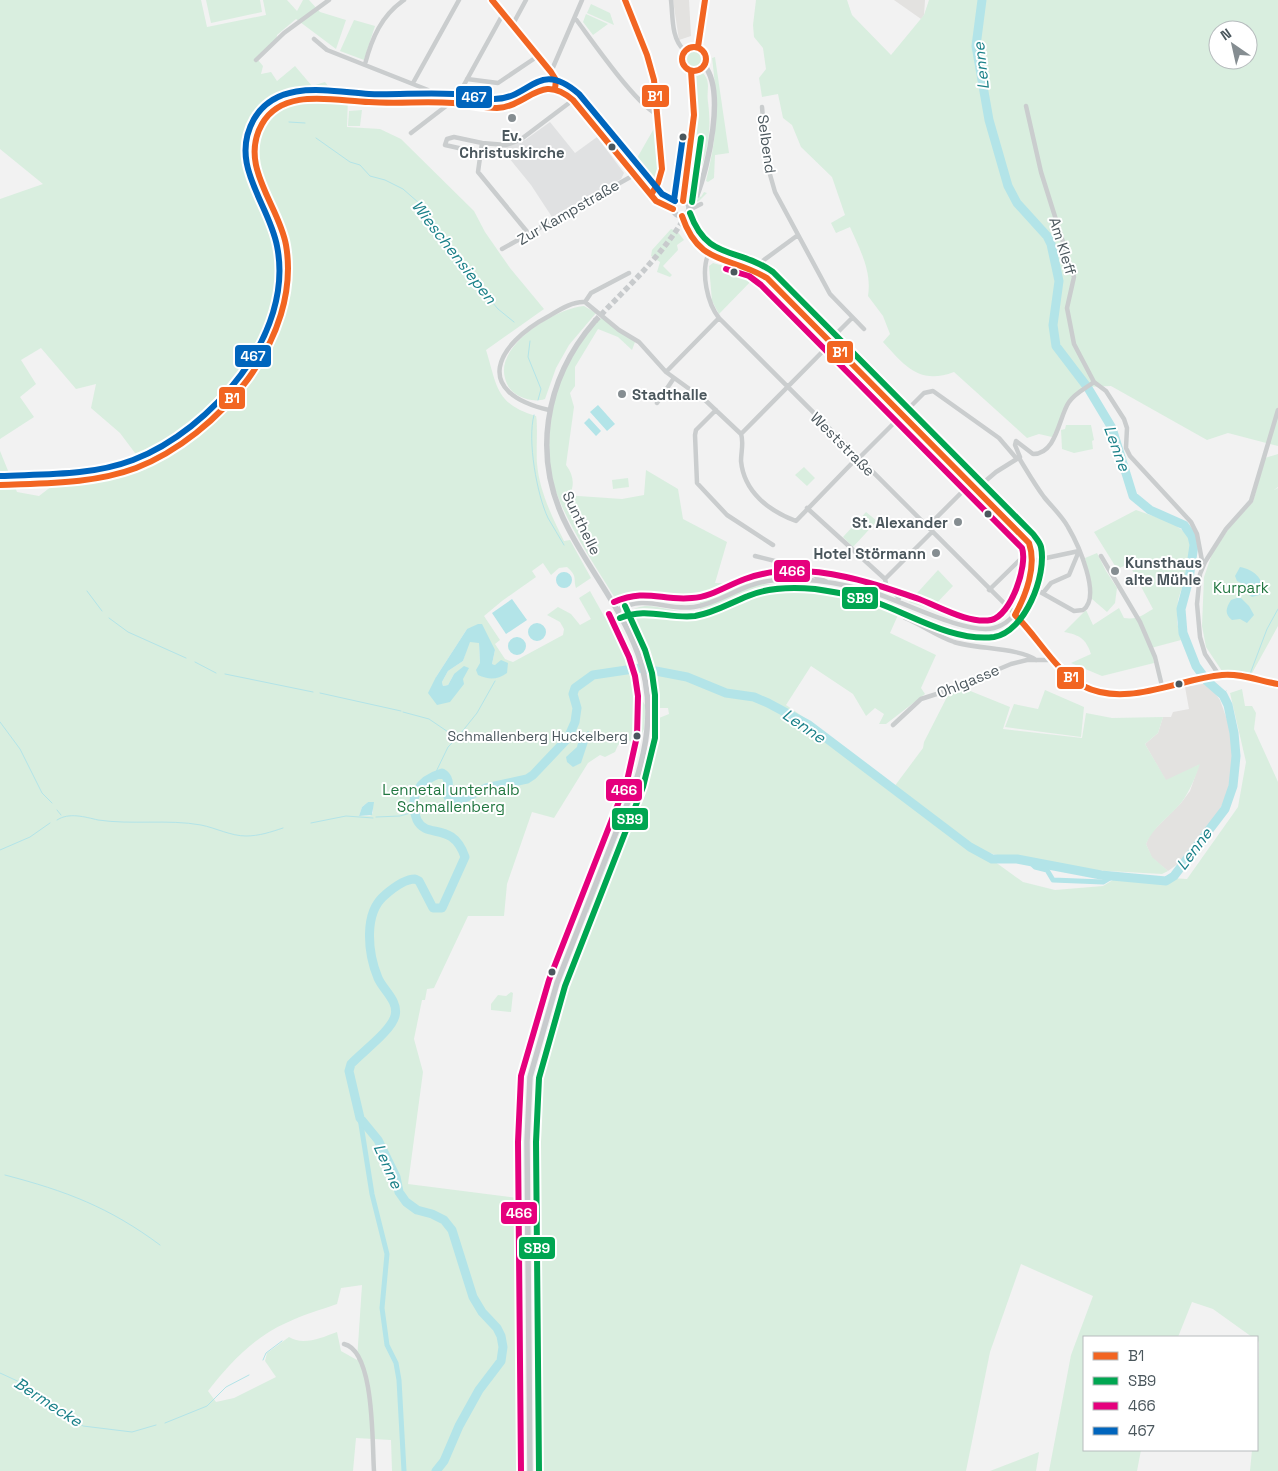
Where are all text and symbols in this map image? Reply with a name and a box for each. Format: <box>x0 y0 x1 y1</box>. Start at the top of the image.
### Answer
north arrow <box>1208 20 1258 70</box>
text: N <box>1217 24 1235 44</box>
water label: Lenne <box>968 41 994 91</box>
line badge: B1 <box>641 84 670 108</box>
line badge: 467 <box>455 85 493 109</box>
text: B1 <box>647 87 663 105</box>
text: 467 <box>461 88 487 106</box>
marker: Ev. Christuskirche <box>506 112 518 124</box>
street label: Selbend <box>753 113 781 175</box>
place label: Ev. Christuskirche <box>459 126 565 162</box>
unlabelled marker <box>678 132 688 142</box>
unlabelled marker <box>607 142 617 152</box>
street label: Zur Kampstraße <box>514 175 622 249</box>
water label: Wieschensiepen <box>407 196 502 309</box>
street label: Am Kleff <box>1045 215 1081 278</box>
unlabelled marker <box>729 267 739 277</box>
line badge: B1 <box>826 340 854 364</box>
text: B1 <box>832 343 848 361</box>
line badge: 467 <box>234 344 272 368</box>
text: 467 <box>240 347 266 365</box>
place label: Stadthalle <box>632 385 708 404</box>
line badge: B1 <box>218 386 246 410</box>
marker: Stadthalle <box>616 388 628 400</box>
text: B1 <box>224 389 240 407</box>
street label: Weststraße <box>807 408 879 480</box>
water label: Lenne <box>1099 422 1135 474</box>
street label: Sunthelle <box>558 488 606 558</box>
unlabelled marker <box>983 509 993 519</box>
place label: St. Alexander <box>852 513 948 532</box>
marker: St. Alexander <box>952 516 964 528</box>
place label: Hotel Störmann <box>813 544 926 563</box>
marker: Hotel Störmann <box>930 547 942 559</box>
place label: Kunsthaus alte Mühle <box>1125 553 1202 589</box>
line badge: 466 <box>773 559 811 583</box>
text: 466 <box>779 562 805 580</box>
marker: Kunsthaus alte Mühle <box>1109 565 1121 577</box>
park label: Kurpark <box>1213 578 1269 597</box>
line badge: SB9 <box>841 586 879 610</box>
text: SB9 <box>847 589 873 607</box>
street label: Ohlgasse <box>934 660 1002 702</box>
line badge: B1 <box>1056 666 1085 690</box>
text: B1 <box>1063 668 1079 686</box>
unlabelled marker <box>1174 679 1184 689</box>
water label: Lenne <box>779 704 830 748</box>
place label: Schmallenberg Huckelberg <box>447 727 628 745</box>
marker: Schmallenberg Huckelberg <box>632 731 642 741</box>
line badge: 466 <box>605 778 643 802</box>
park label: Lennetal unterhalb Schmallenberg <box>382 780 520 816</box>
text: 466 <box>611 781 637 799</box>
line badge: SB9 <box>611 807 649 831</box>
text: SB9 <box>617 810 643 828</box>
water label: Lenne <box>1171 823 1217 874</box>
unlabelled marker <box>547 967 557 977</box>
water label: Lenne <box>369 1140 407 1192</box>
line badge: 466 <box>500 1201 538 1225</box>
text: 466 <box>506 1204 532 1222</box>
line badge: SB9 <box>518 1236 556 1260</box>
text: SB9 <box>524 1239 550 1257</box>
legend <box>1083 1336 1258 1451</box>
text: B1 <box>1128 1346 1144 1365</box>
text: SB9 <box>1128 1371 1156 1390</box>
water label: Bermecke <box>10 1372 86 1432</box>
text: 466 <box>1128 1396 1156 1415</box>
text: 467 <box>1128 1421 1155 1440</box>

